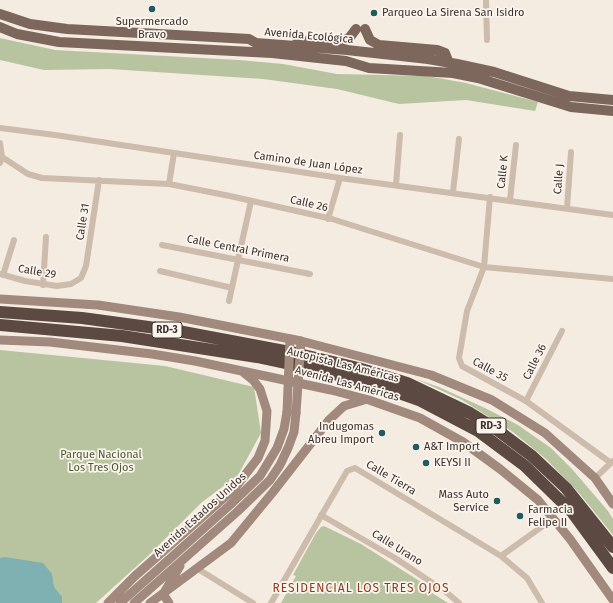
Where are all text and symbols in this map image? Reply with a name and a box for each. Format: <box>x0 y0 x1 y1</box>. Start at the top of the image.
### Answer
marker: Supermercado Bravo <box>147 4 157 14</box>
place label: Parqueo La Sirena San Isidro <box>382 6 524 20</box>
marker: Parqueo La Sirena San Isidro <box>369 8 379 18</box>
place label: Supermercado Bravo <box>116 15 188 41</box>
street label: Avenida Ecológica <box>264 26 354 46</box>
street label: Camino de Juan López <box>253 149 363 177</box>
street label: Calle K <box>495 155 511 189</box>
street label: Calle J <box>551 163 567 195</box>
street label: Calle 26 <box>289 193 329 215</box>
street label: Calle 31 <box>74 203 92 241</box>
street label: Calle Central Primera <box>186 233 290 265</box>
street label: Calle 29 <box>17 262 57 282</box>
road number: RD-3 <box>152 322 182 338</box>
street label: Calle 36 <box>520 342 550 382</box>
street label: Autopista Las Américas <box>286 345 400 385</box>
street label: Calle 35 <box>470 355 510 385</box>
street label: Avenida Las Américas <box>294 364 400 404</box>
road number: RD-3 <box>476 418 506 434</box>
place label: Indugomas Abreu Import <box>308 420 374 446</box>
marker: Indugomas Abreu Import <box>377 428 387 438</box>
place label: A&T Import <box>424 440 480 454</box>
marker: A&T Import <box>411 442 421 452</box>
park label: Parque Nacional Los Tres Ojos <box>60 448 142 474</box>
place label: KEYSI II <box>434 456 471 470</box>
street label: Calle Tierra <box>364 458 418 498</box>
marker: KEYSI II <box>421 458 431 468</box>
street label: Avenida Estados Unidos <box>151 470 249 560</box>
place label: Mass Auto Service <box>439 488 489 514</box>
marker: Mass Auto Service <box>492 496 502 506</box>
place label: Farmacia Felipe II <box>528 503 573 529</box>
marker: Farmacia Felipe II <box>515 511 525 521</box>
street label: Calle Urano <box>369 527 425 569</box>
district label: RESIDENCIAL LOS TRES OJOS <box>273 582 449 596</box>

